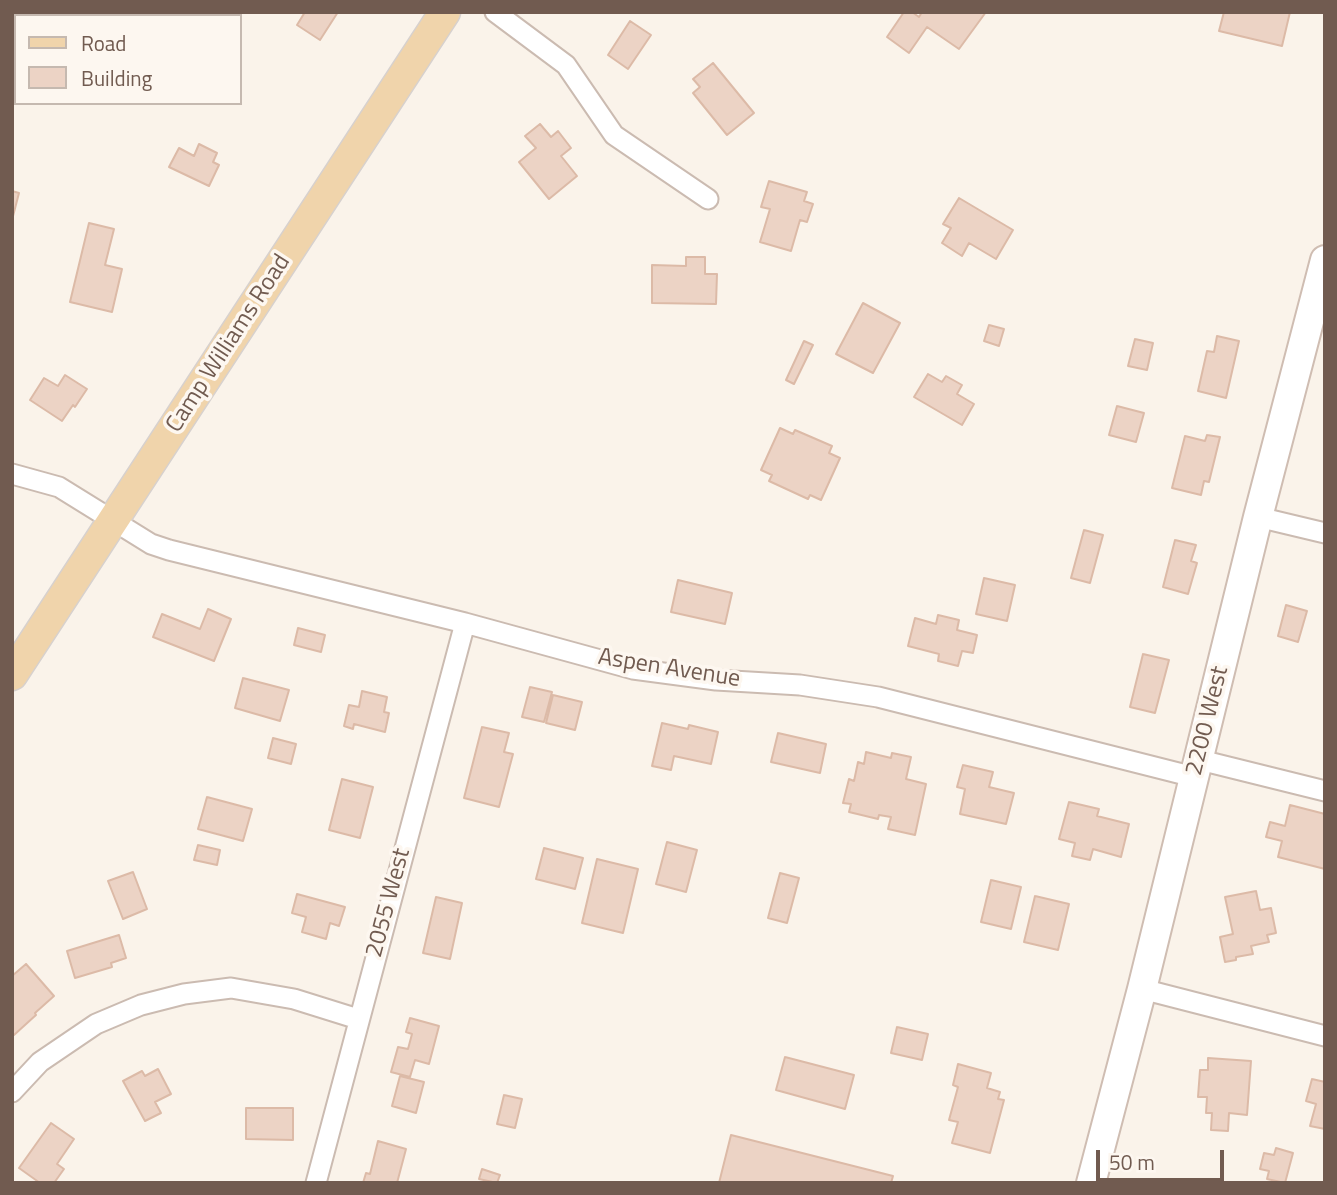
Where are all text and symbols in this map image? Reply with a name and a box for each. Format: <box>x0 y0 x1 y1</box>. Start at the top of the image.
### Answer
legend <box>14 14 242 105</box>
text: Road <box>81 27 126 59</box>
text: Building <box>81 62 152 94</box>
street label: Camp Williams Road <box>161 250 297 438</box>
street label: Aspen Avenue <box>596 644 742 694</box>
street label: 2200 West <box>1181 663 1235 779</box>
street label: 2055 West <box>361 845 417 961</box>
scale bar <box>1099 1136 1227 1180</box>
text: 50 m <box>1109 1146 1155 1178</box>

